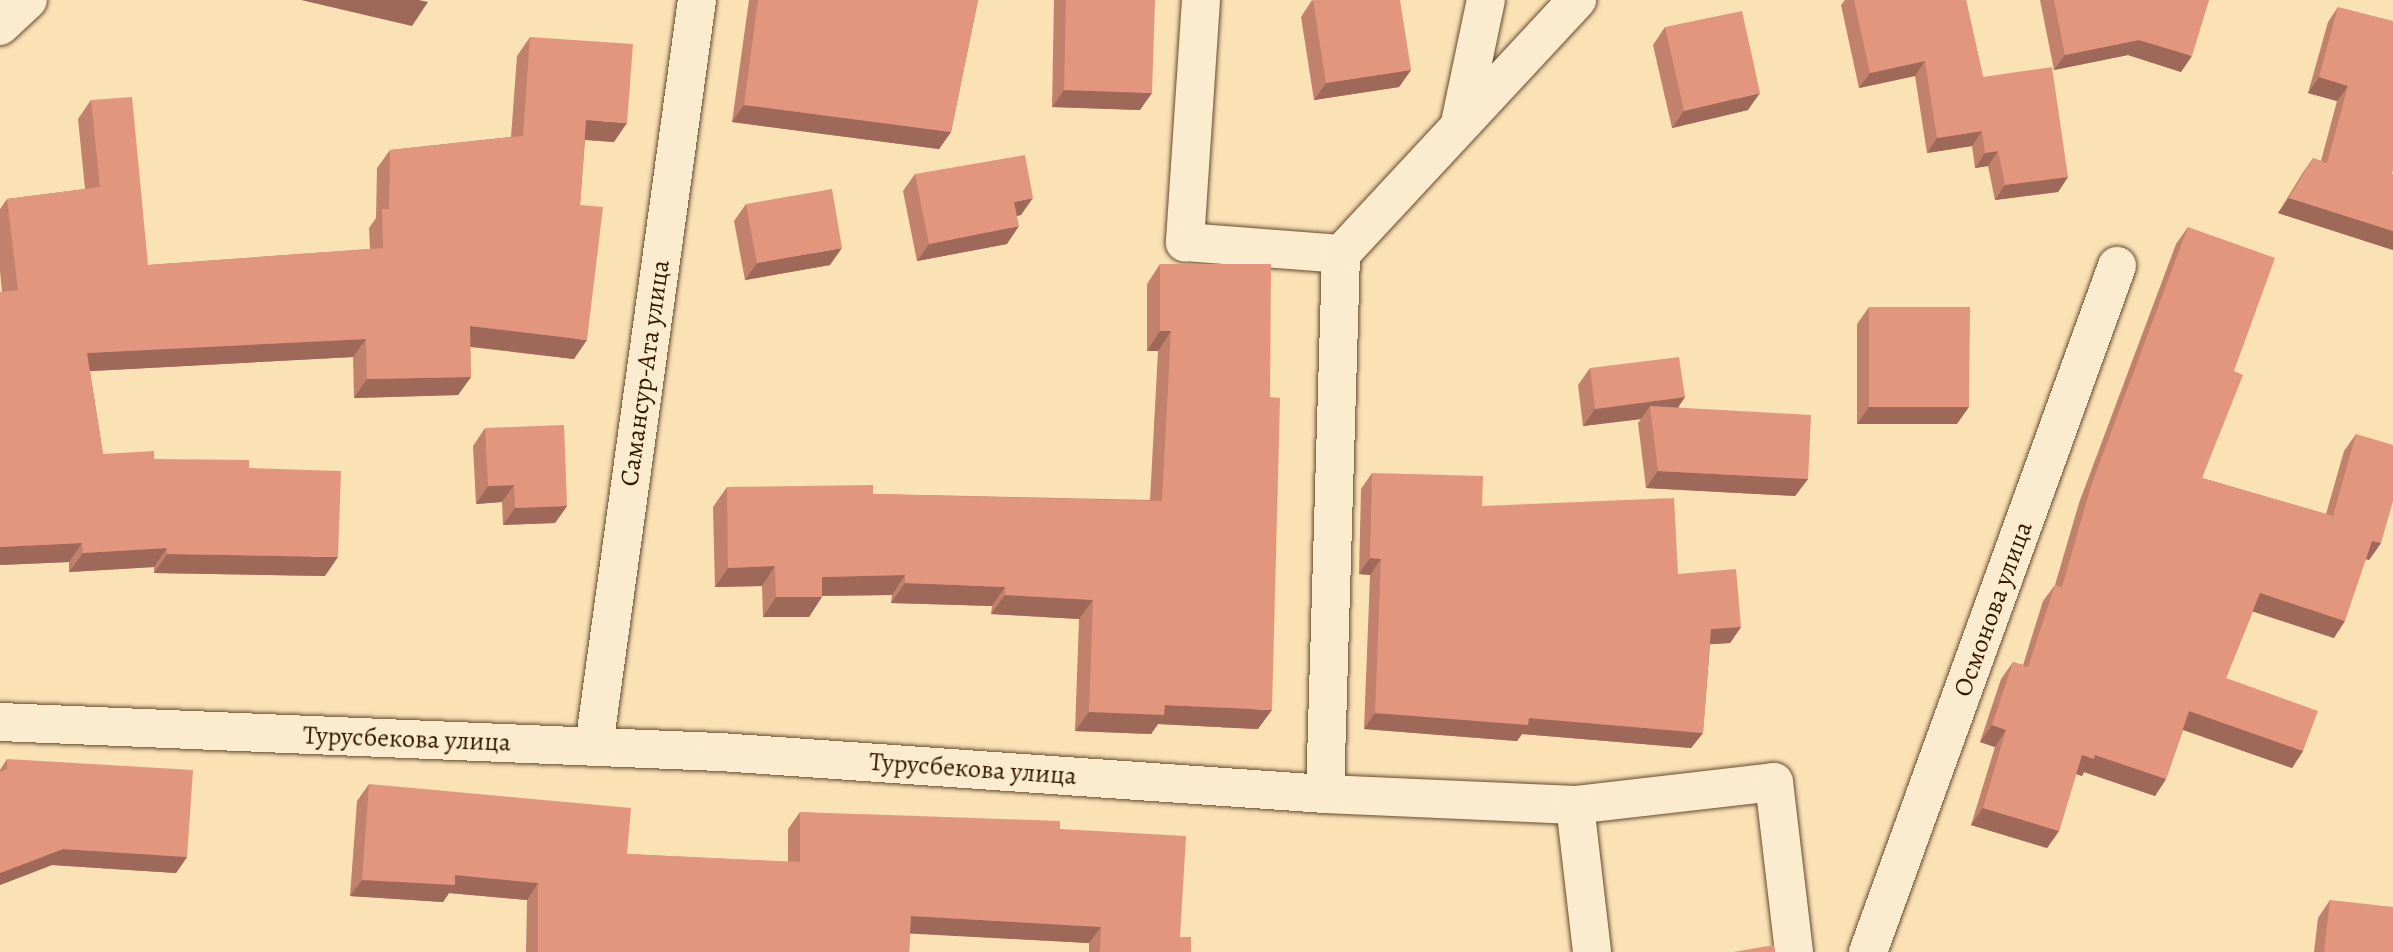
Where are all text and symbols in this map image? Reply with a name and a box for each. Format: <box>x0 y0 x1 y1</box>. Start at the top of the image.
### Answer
street label: Самансур-Ата улица <box>614 258 676 488</box>
street label: Осмонова улица <box>1947 517 2039 701</box>
street label: Турусбекова улица <box>302 720 512 758</box>
street label: Турусбекова улица <box>868 746 1078 792</box>

